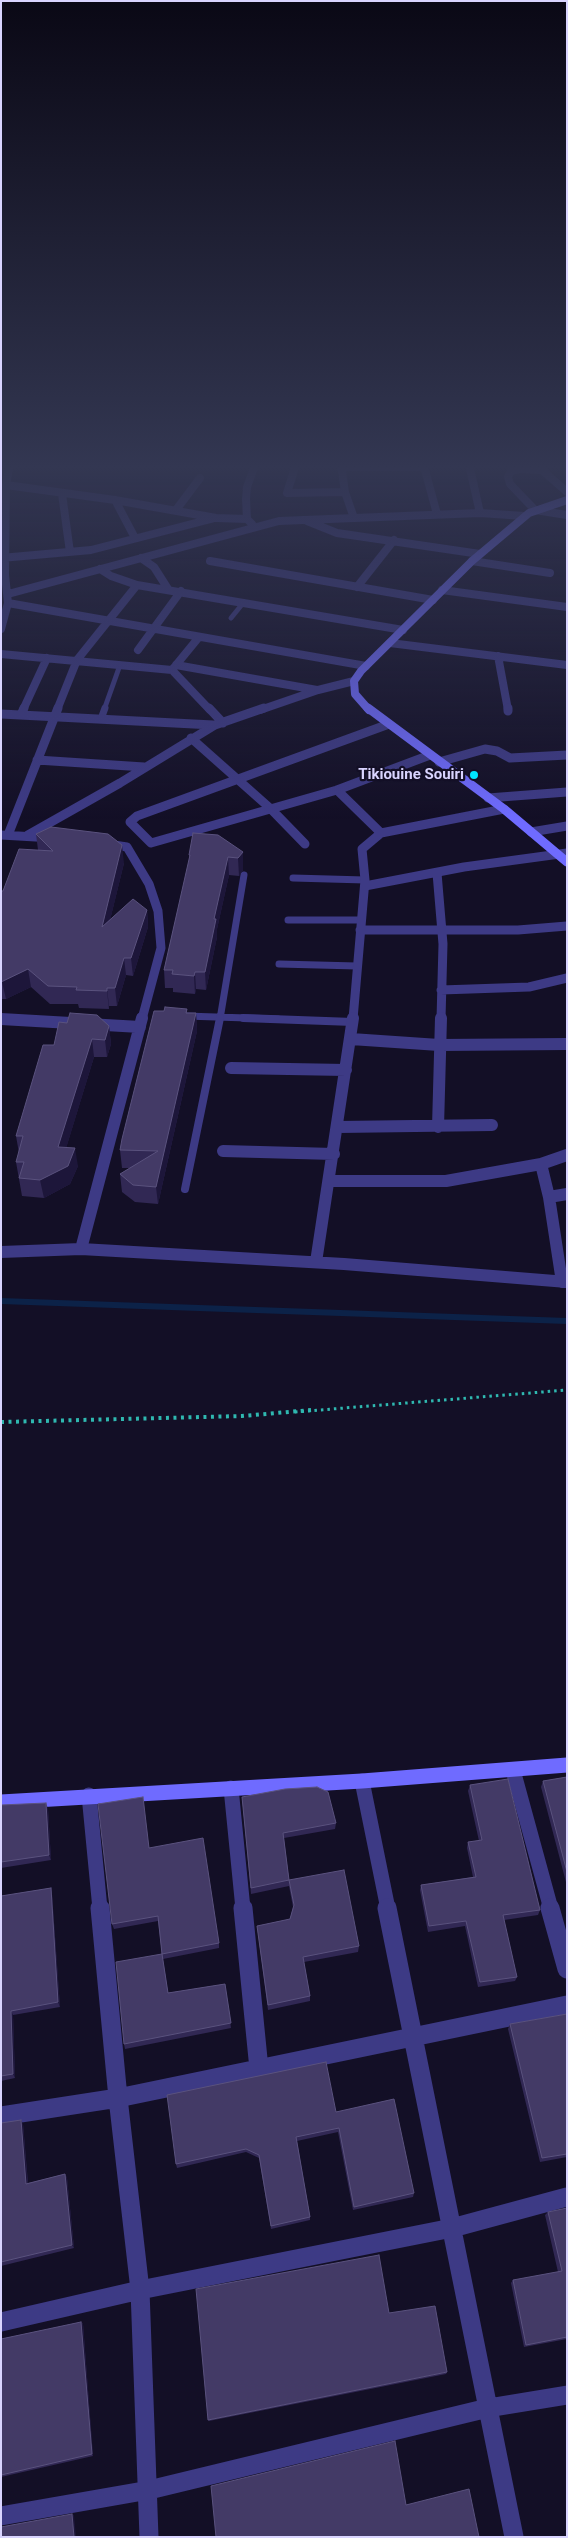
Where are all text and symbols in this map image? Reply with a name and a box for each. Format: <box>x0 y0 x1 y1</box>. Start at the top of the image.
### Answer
place label: Tikiouine Souiri <box>358 766 464 784</box>
marker: Tikiouine Souiri <box>468 769 480 781</box>

